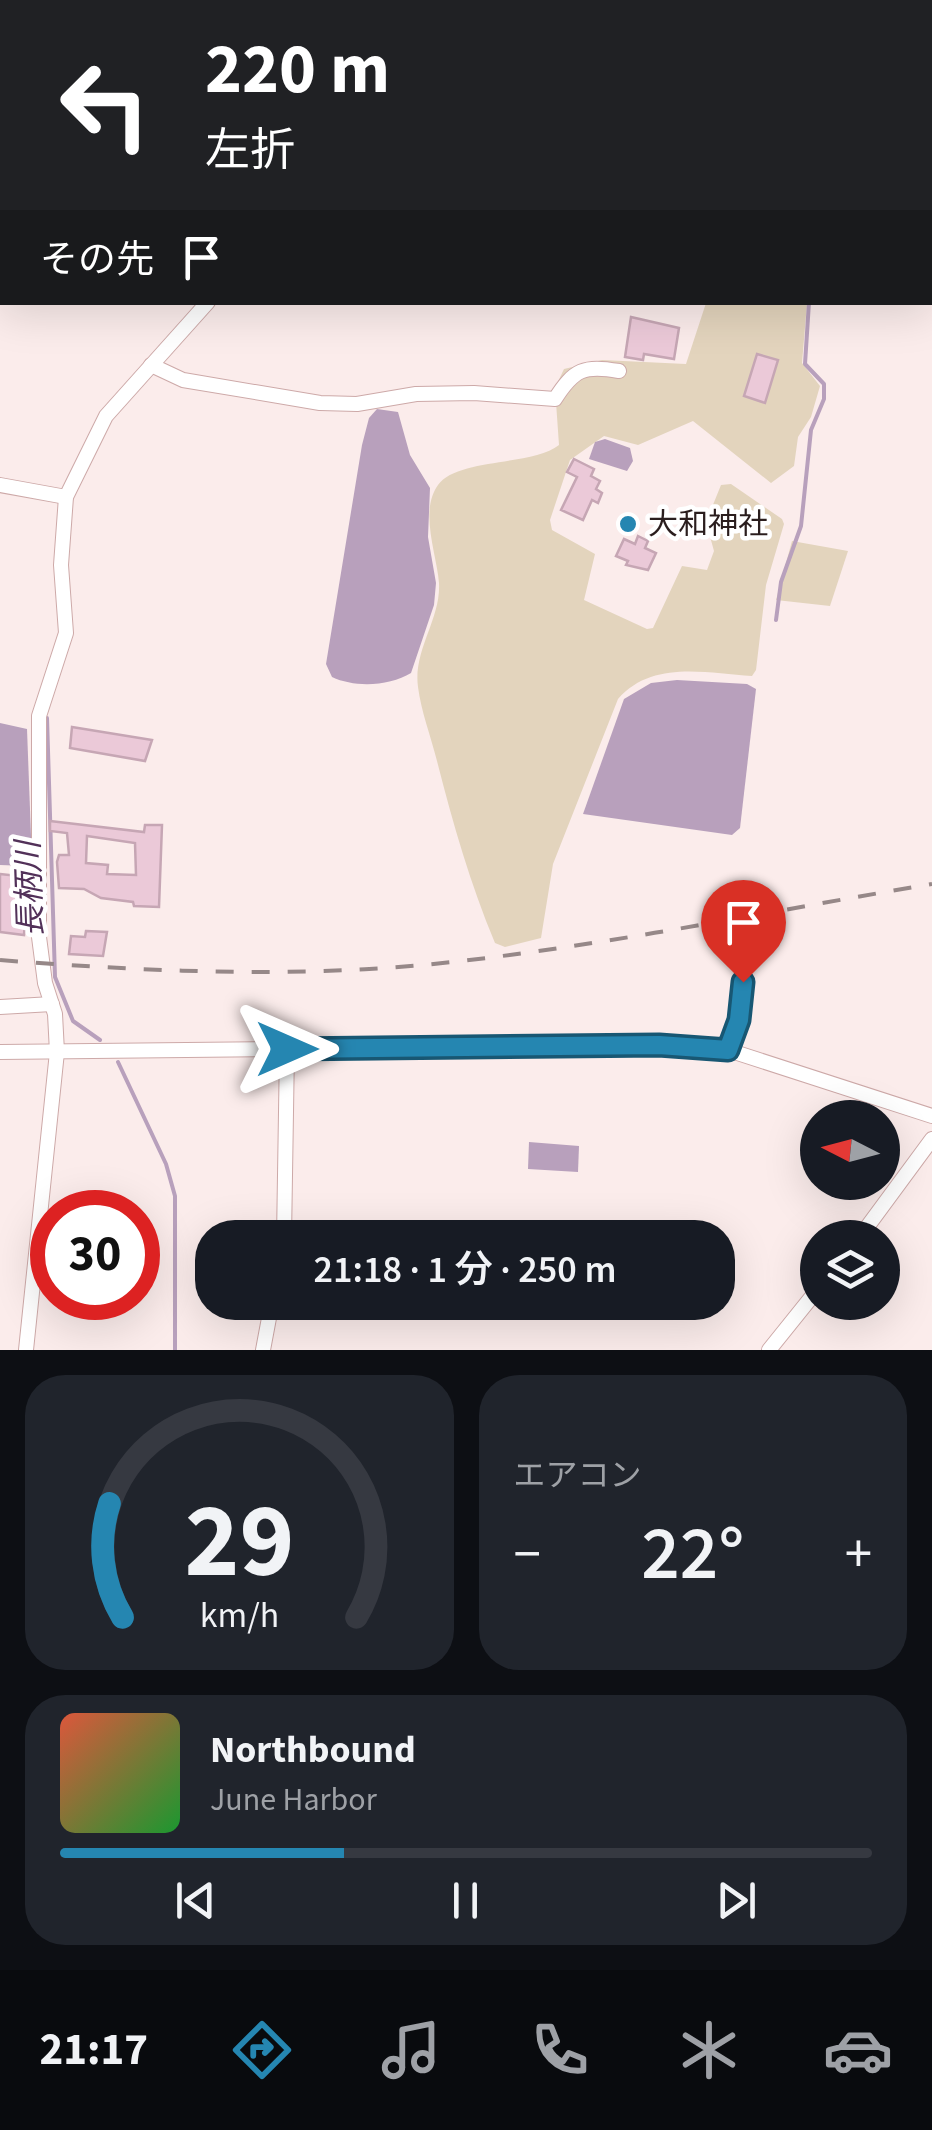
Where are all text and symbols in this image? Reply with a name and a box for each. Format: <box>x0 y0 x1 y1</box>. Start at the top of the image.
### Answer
text: 220 m <box>205 20 390 120</box>
icon: left <box>40 40 170 170</box>
text: 左折 <box>205 119 295 183</box>
icon: arrive <box>174 230 229 285</box>
text: その先 <box>40 233 154 287</box>
place label: 大和神社 <box>648 503 768 546</box>
marker: 大和神社 <box>617 513 639 535</box>
water label: 長柄川 <box>5 837 55 938</box>
pin <box>701 880 786 983</box>
icon: arrive <box>716 895 771 950</box>
position arrow <box>235 997 339 1101</box>
north arrow <box>800 1100 900 1200</box>
map controls <box>800 1100 900 1320</box>
speed limit sign: 30 <box>30 1190 160 1320</box>
button: layers <box>800 1220 900 1320</box>
text: 21:18 · 1 分 · 250 m <box>314 1243 616 1297</box>
text: エアコン <box>514 1453 642 1499</box>
text: 29 <box>184 1469 294 1617</box>
text: 22° <box>641 1501 744 1608</box>
text: − <box>514 1516 541 1594</box>
text: + <box>845 1516 872 1594</box>
text: km/h <box>200 1590 279 1641</box>
text: Northbound <box>210 1723 416 1777</box>
text: June Harbor <box>210 1777 377 1823</box>
icon: previous <box>168 1873 223 1928</box>
icon: pause <box>438 1873 493 1928</box>
icon: next <box>709 1873 764 1928</box>
icon: directions <box>227 2015 297 2085</box>
icon: music <box>376 2015 446 2085</box>
icon: phone <box>525 2015 595 2085</box>
icon: climate <box>674 2015 744 2085</box>
icon: car <box>823 2015 893 2085</box>
text: 21:17 <box>39 2018 148 2082</box>

